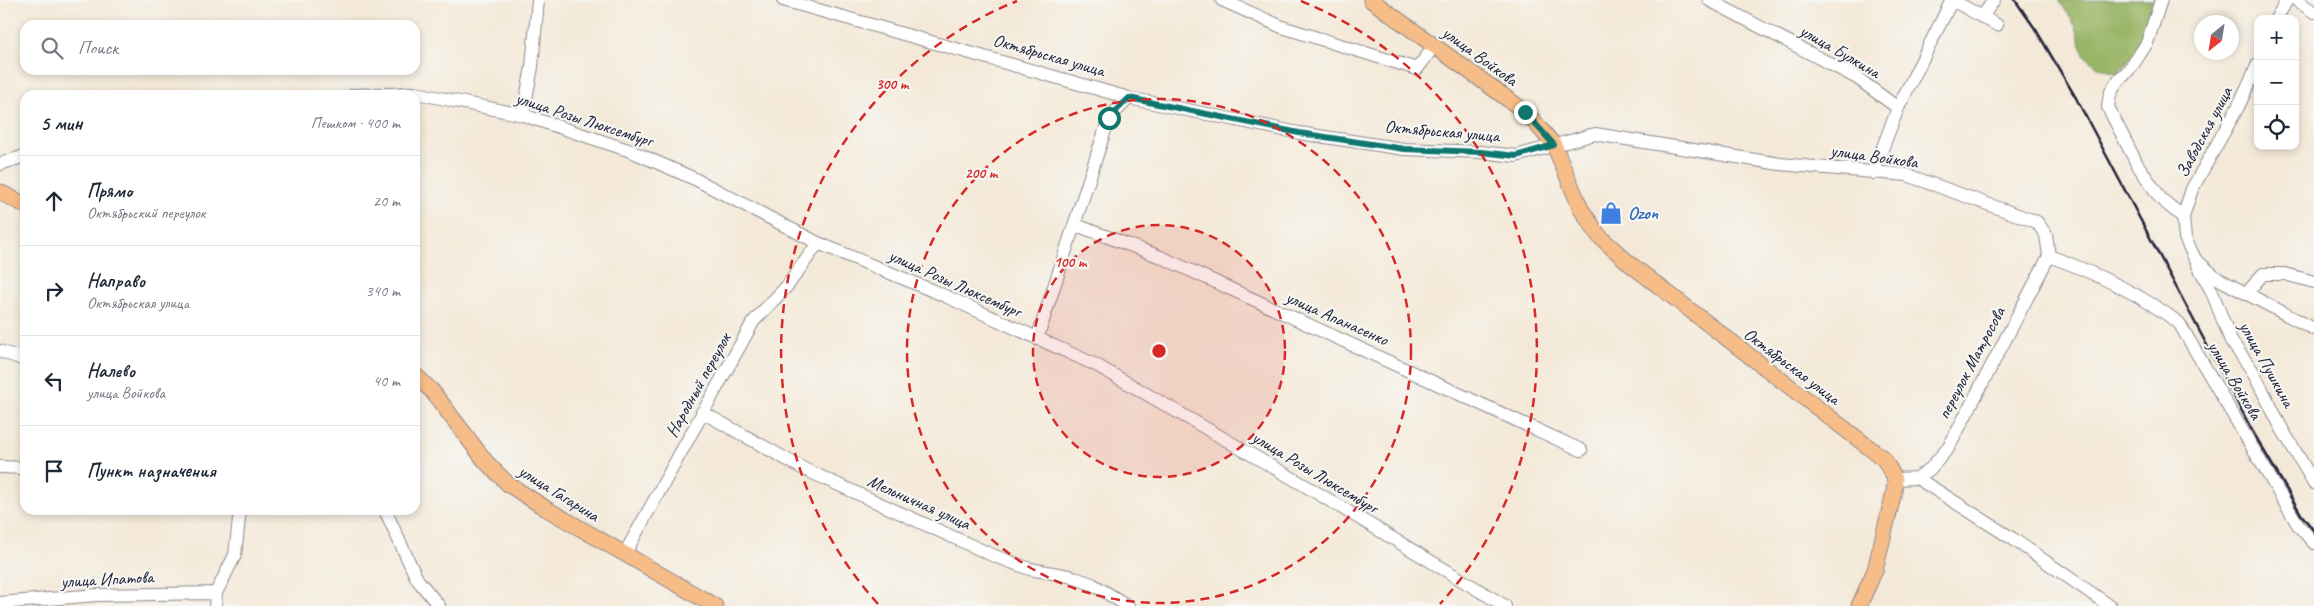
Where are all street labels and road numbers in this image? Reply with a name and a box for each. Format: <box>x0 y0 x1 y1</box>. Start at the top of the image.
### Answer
street label: улица Булкина <box>1795 19 1885 84</box>
street label: улица Войкова <box>1437 21 1523 92</box>
street label: Октябрьская улица <box>991 29 1109 82</box>
street label: Заводская улица <box>2171 82 2238 181</box>
street label: улица Розы Люксембург <box>512 86 657 152</box>
street label: Октябрьская улица <box>1384 115 1502 147</box>
street label: улица Войкова <box>1828 139 1921 173</box>
street label: улица Розы Люксембург <box>885 244 1027 323</box>
street label: улица Апанасенко <box>1281 285 1393 351</box>
street label: переулок Матросова <box>1932 302 2011 423</box>
street label: улица Пушкина <box>2234 316 2300 412</box>
street label: Октябрьская улица <box>1739 323 1846 410</box>
street label: Народный переулок <box>660 327 737 441</box>
street label: улица Войкова <box>2202 336 2268 425</box>
street label: улица Розы Люксембург <box>1247 425 1384 519</box>
street label: улица Гагарина <box>514 459 604 527</box>
street label: Мельничная улица <box>864 470 975 535</box>
street label: улица Ипатова <box>59 565 156 592</box>

